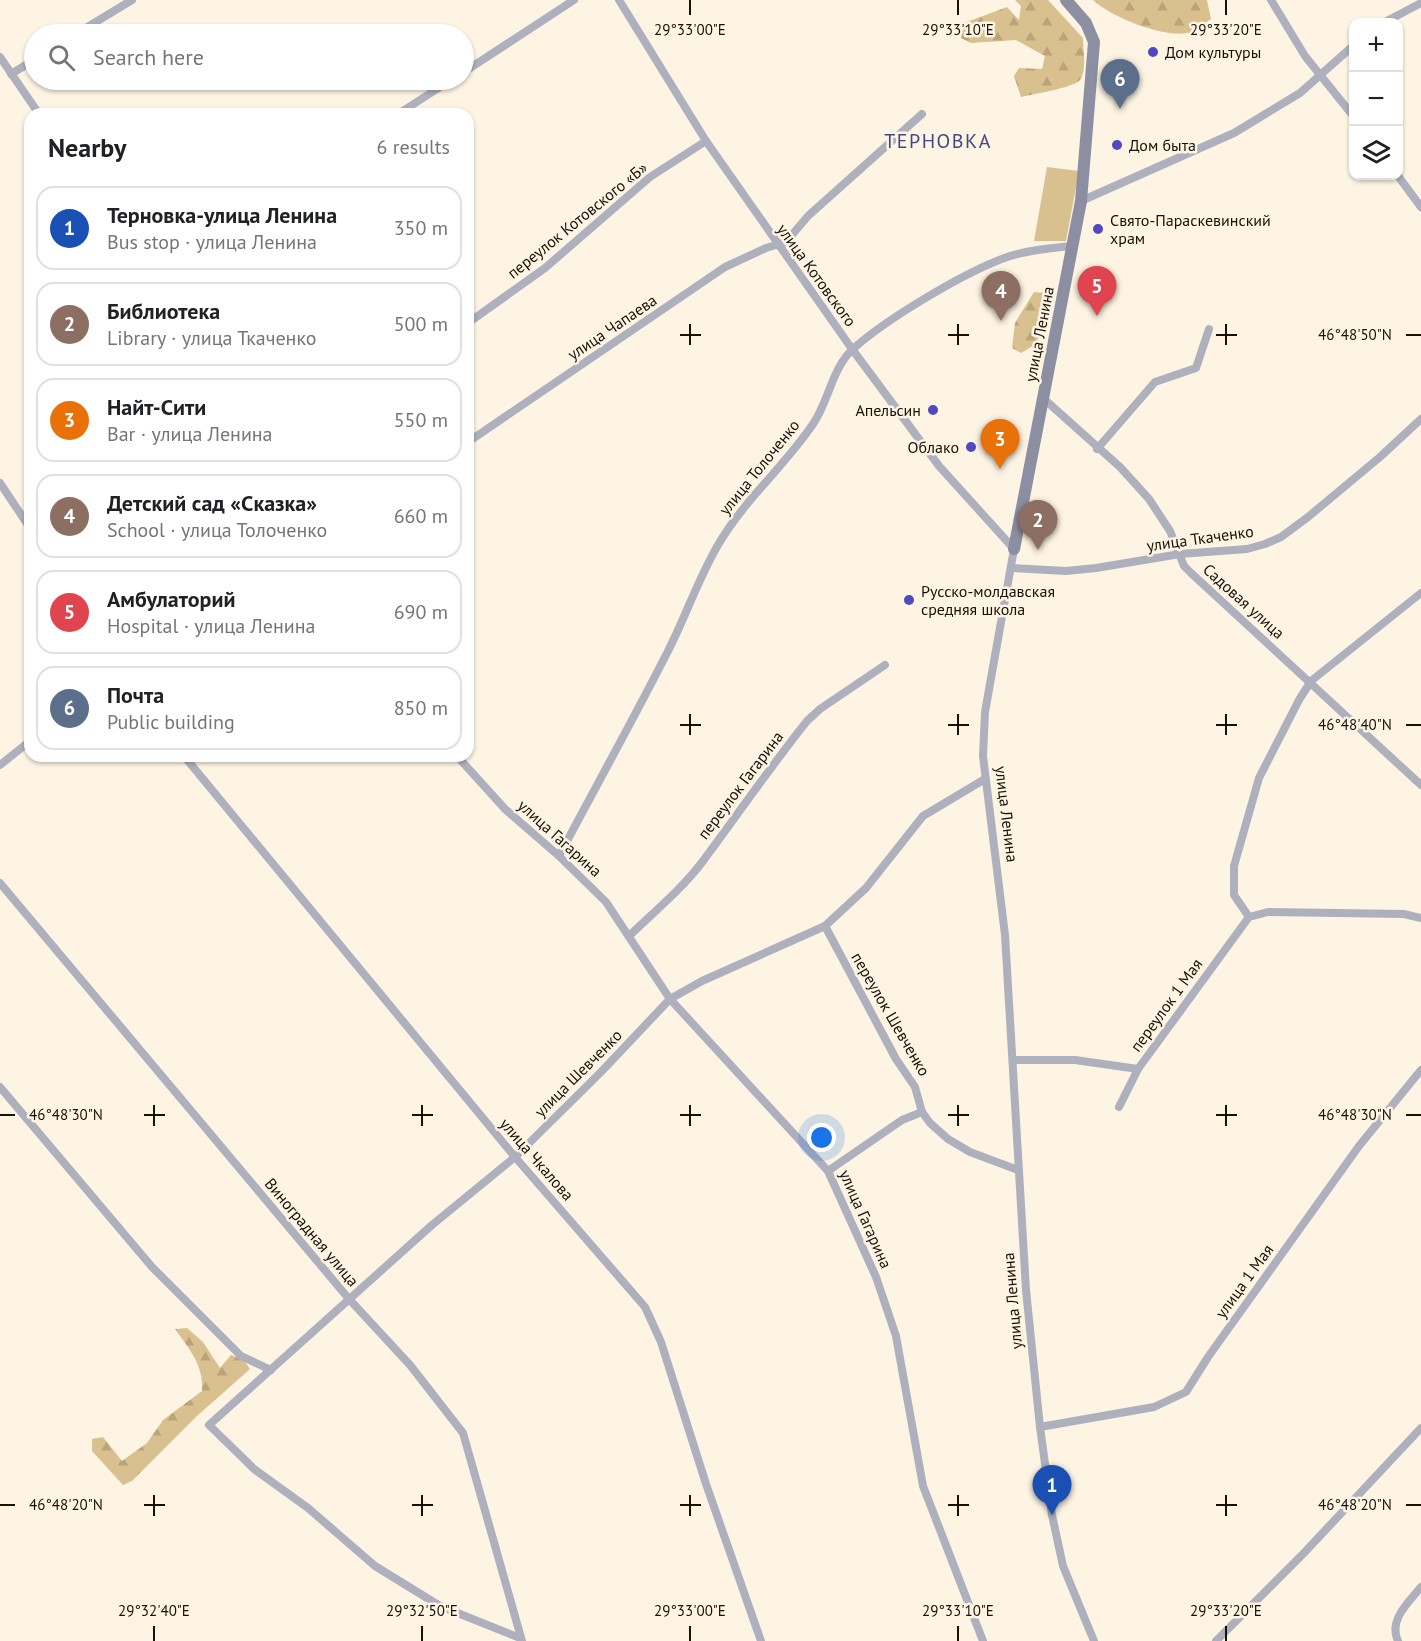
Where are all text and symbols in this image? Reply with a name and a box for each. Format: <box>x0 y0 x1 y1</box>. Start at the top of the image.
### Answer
map controls <box>1349 18 1403 180</box>
button: + <box>1349 18 1403 72</box>
text: 29°33'00"E <box>654 20 726 39</box>
text: 29°33'10"E <box>922 20 994 39</box>
text: 29°33'20"E <box>1190 20 1262 39</box>
search box <box>24 24 474 90</box>
icon: search <box>45 41 78 74</box>
place label: Дом культуры <box>1165 42 1261 62</box>
text: Search here <box>93 43 204 71</box>
marker: Дом культуры <box>1146 45 1160 59</box>
pin: 6 <box>1100 60 1140 109</box>
button: − <box>1349 72 1403 126</box>
button: layers <box>1349 126 1403 180</box>
district label: ТЕРНОВКА <box>884 128 992 154</box>
text: Nearby <box>48 131 126 164</box>
text: 6 results <box>377 134 450 160</box>
place label: Дом быта <box>1129 135 1196 155</box>
marker: Дом быта <box>1110 138 1124 152</box>
street label: переулок Котовского «Б» <box>503 157 651 283</box>
text: Терновка-улица Ленина <box>107 201 337 229</box>
place label: Свято-Параскевинский храм <box>1110 210 1271 248</box>
text: 1 <box>64 215 75 241</box>
text: 350 m <box>394 215 448 241</box>
street label: улица Котовского <box>773 220 861 330</box>
marker: Свято-Параскевинский храм <box>1091 222 1105 236</box>
text: Bus stop · улица Ленина <box>107 229 317 255</box>
pin: 5 <box>1078 266 1116 316</box>
pin: 4 <box>982 272 1020 321</box>
street label: улица Ленина <box>1020 285 1058 383</box>
street label: улица Чапаева <box>564 290 660 364</box>
text: Библиотека <box>107 297 220 325</box>
text: 2 <box>64 311 75 337</box>
text: 500 m <box>394 311 448 337</box>
text: Library · улица Ткаченко <box>107 325 316 351</box>
text: 46°48'50"N <box>1318 325 1392 344</box>
text: Найт-Сити <box>107 393 206 421</box>
place label: Апельсин <box>855 400 921 420</box>
marker: Апельсин <box>926 403 940 417</box>
text: 3 <box>64 407 75 433</box>
text: 550 m <box>394 407 448 433</box>
street label: улица Толоченко <box>714 415 804 519</box>
pin: 3 <box>980 420 1020 469</box>
text: Bar · улица Ленина <box>107 421 273 447</box>
place label: Облако <box>908 437 959 457</box>
marker: Облако <box>964 440 978 454</box>
text: Детский сад «Сказка» <box>107 489 317 517</box>
pin: 2 <box>1018 500 1058 550</box>
text: 4 <box>64 503 75 529</box>
text: 660 m <box>394 503 448 529</box>
text: School · улица Толоченко <box>107 517 327 543</box>
street label: улица Ткаченко <box>1145 521 1255 555</box>
street label: Садовая улица <box>1199 559 1289 643</box>
place label: Русско-молдавская средняя школа <box>921 581 1055 619</box>
text: Амбулаторий <box>107 585 235 613</box>
marker: Русско-молдавская средняя школа <box>902 593 916 607</box>
text: 5 <box>64 599 75 625</box>
text: 690 m <box>394 599 448 625</box>
text: Hospital · улица Ленина <box>107 613 315 639</box>
text: Почта <box>107 681 164 709</box>
text: 6 <box>64 695 75 721</box>
text: 850 m <box>394 695 448 721</box>
text: Public building <box>107 709 235 735</box>
text: 46°48'40"N <box>1318 715 1392 734</box>
street label: переулок Гагарина <box>693 727 787 843</box>
street label: улица Ленина <box>991 765 1023 863</box>
street label: улица Гагарина <box>514 795 606 881</box>
street label: переулок Шевченко <box>847 948 935 1080</box>
street label: переулок 1 Мая <box>1126 955 1206 1055</box>
street label: улица Шевченко <box>530 1025 626 1121</box>
text: 46°48'30"N <box>29 1105 103 1124</box>
text: 46°48'30"N <box>1318 1105 1392 1124</box>
street label: улица Чкалова <box>496 1114 578 1204</box>
your location <box>807 1123 836 1152</box>
street label: улица Гагарина <box>835 1166 897 1272</box>
street label: Виноградная улица <box>261 1174 363 1290</box>
street label: улица 1 Мая <box>1211 1240 1277 1322</box>
street label: улица Ленина <box>998 1252 1026 1350</box>
pin: 1 <box>1032 1466 1072 1515</box>
text: 46°48'20"N <box>29 1495 103 1514</box>
text: 46°48'20"N <box>1318 1495 1392 1514</box>
text: 29°32'40"E <box>118 1601 190 1620</box>
text: 29°32'50"E <box>386 1601 458 1620</box>
text: 29°33'00"E <box>654 1601 726 1620</box>
text: 29°33'10"E <box>922 1601 994 1620</box>
text: 29°33'20"E <box>1190 1601 1262 1620</box>

